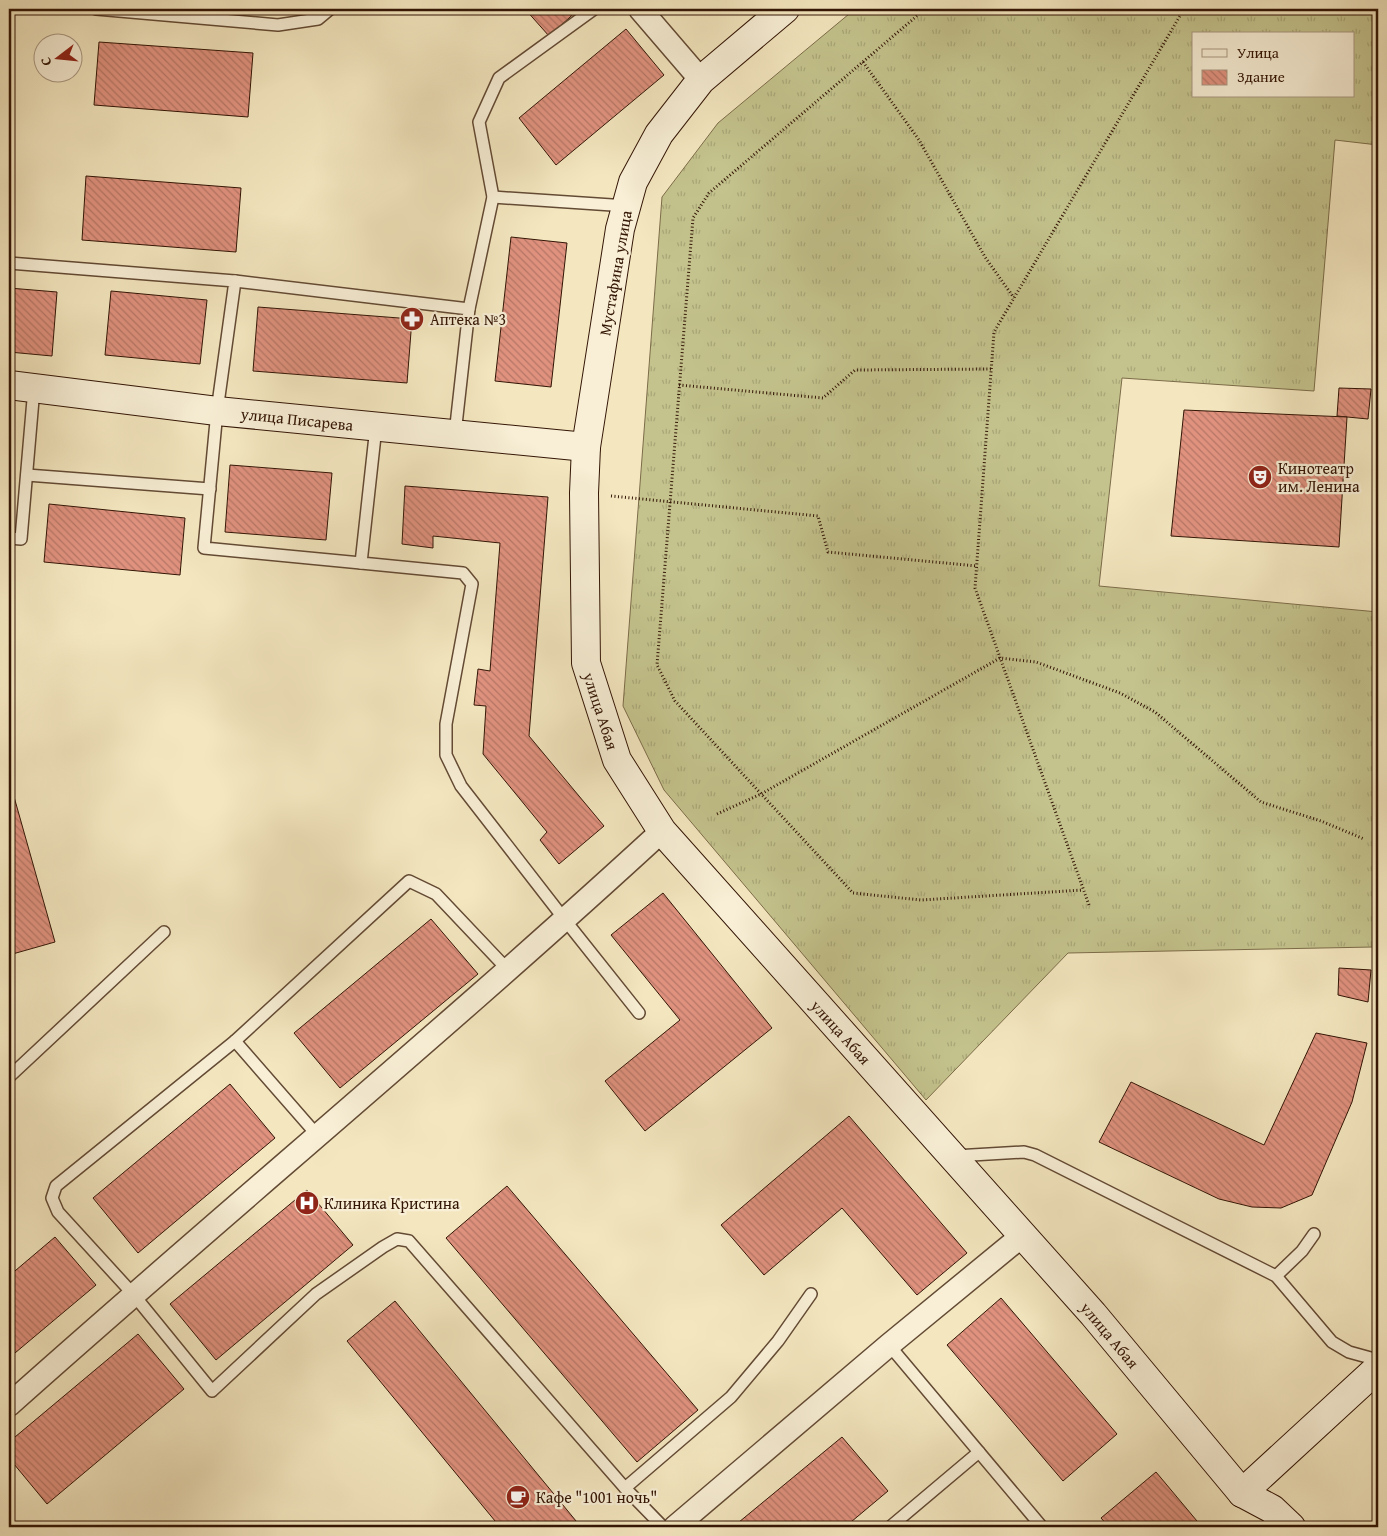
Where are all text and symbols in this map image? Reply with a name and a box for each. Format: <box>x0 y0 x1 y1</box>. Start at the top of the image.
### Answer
north arrow <box>32 32 82 82</box>
legend <box>1192 32 1354 98</box>
text: Улица <box>1237 42 1280 63</box>
text: С <box>35 55 56 68</box>
text: Здание <box>1237 66 1285 87</box>
street label: Мустафина улица <box>592 208 638 338</box>
pharmacy icon: Аптека №3 <box>399 306 425 332</box>
place label: Аптека №3 <box>430 307 506 331</box>
street label: улица Писарева <box>239 401 355 437</box>
place label: Кинотеатр им. Ленина <box>1278 456 1360 498</box>
theatre icon: Кинотеатр им. Ленина <box>1247 464 1273 490</box>
street label: улица Абая <box>577 668 625 753</box>
street label: улица Абая <box>805 993 877 1070</box>
hospital icon: Клиника Кристина <box>294 1190 320 1216</box>
place label: Клиника Кристина <box>324 1191 460 1215</box>
street label: улица Абая <box>1074 1296 1145 1373</box>
cafe icon: Кафе "1001 ночь" <box>505 1484 531 1510</box>
place label: Кафе "1001 ночь" <box>536 1485 657 1509</box>

